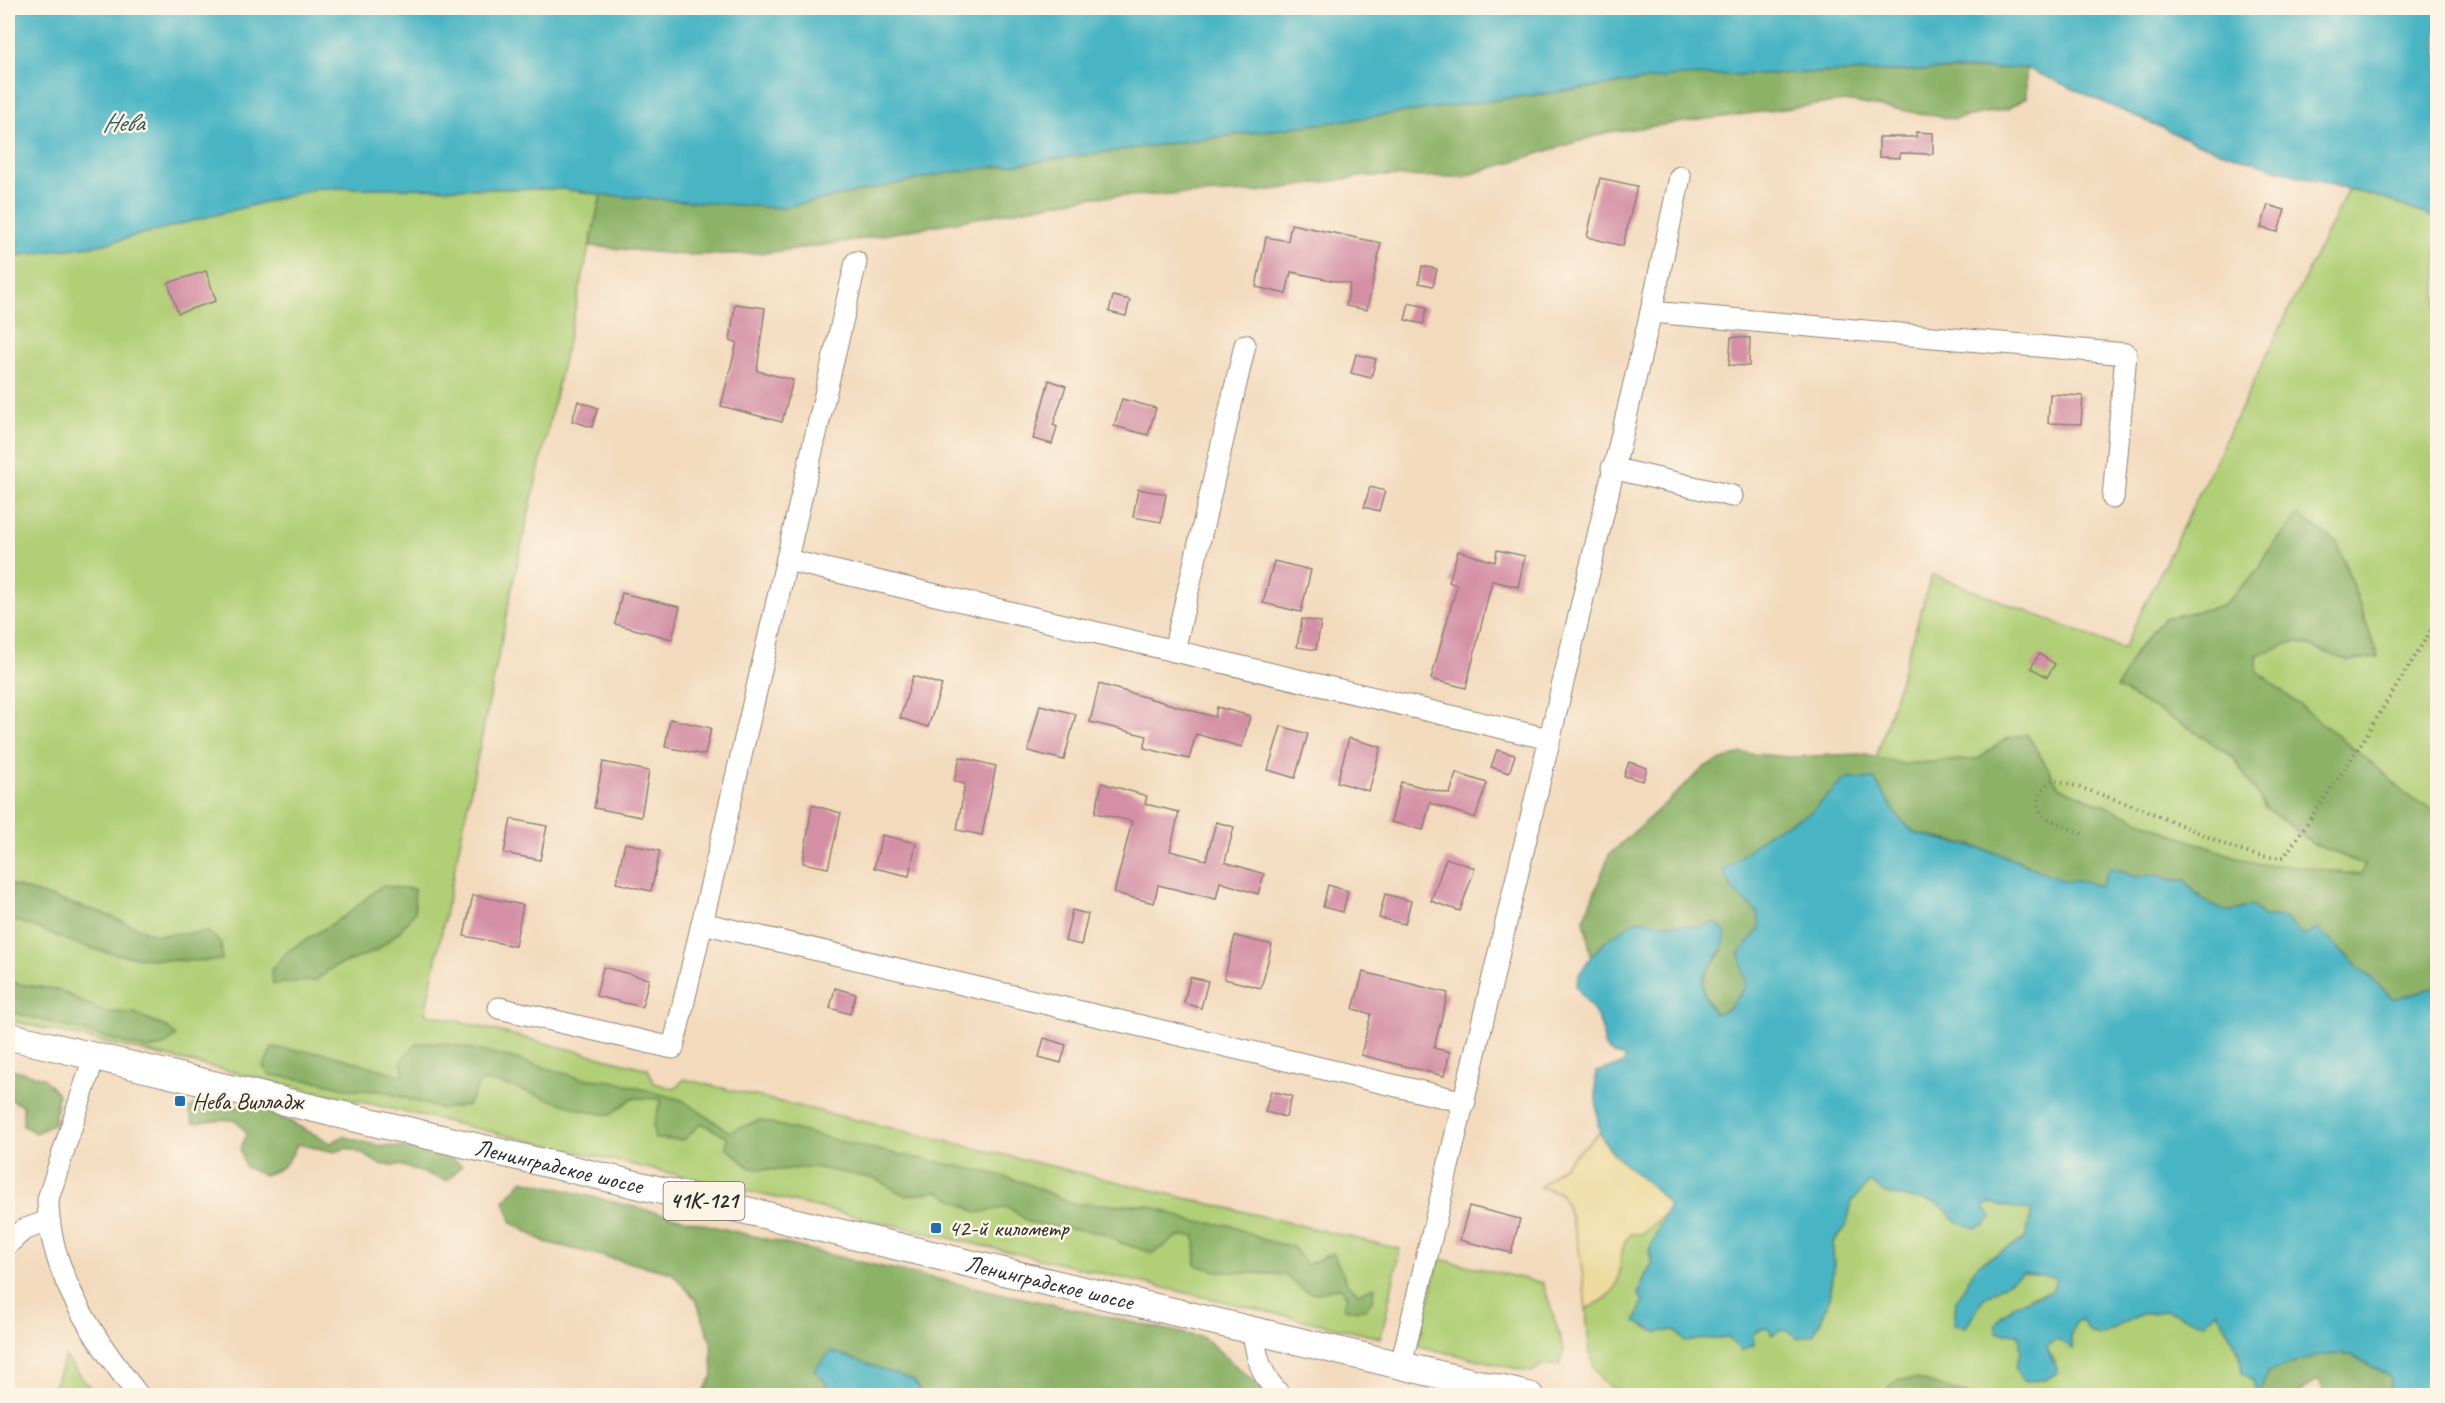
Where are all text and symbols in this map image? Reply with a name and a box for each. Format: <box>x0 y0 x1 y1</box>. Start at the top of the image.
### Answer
water label: Нева <box>102 106 146 139</box>
place label: Нева Вилладж <box>192 1086 305 1116</box>
marker: Нева Вилладж <box>173 1094 187 1108</box>
street label: Ленинградское шоссе <box>472 1132 648 1201</box>
road number: 41К-121 <box>664 1182 744 1220</box>
place label: 42-й километр <box>948 1213 1071 1243</box>
marker: 42-й километр <box>929 1221 943 1235</box>
street label: Ленинградское шоссе <box>962 1248 1138 1317</box>

